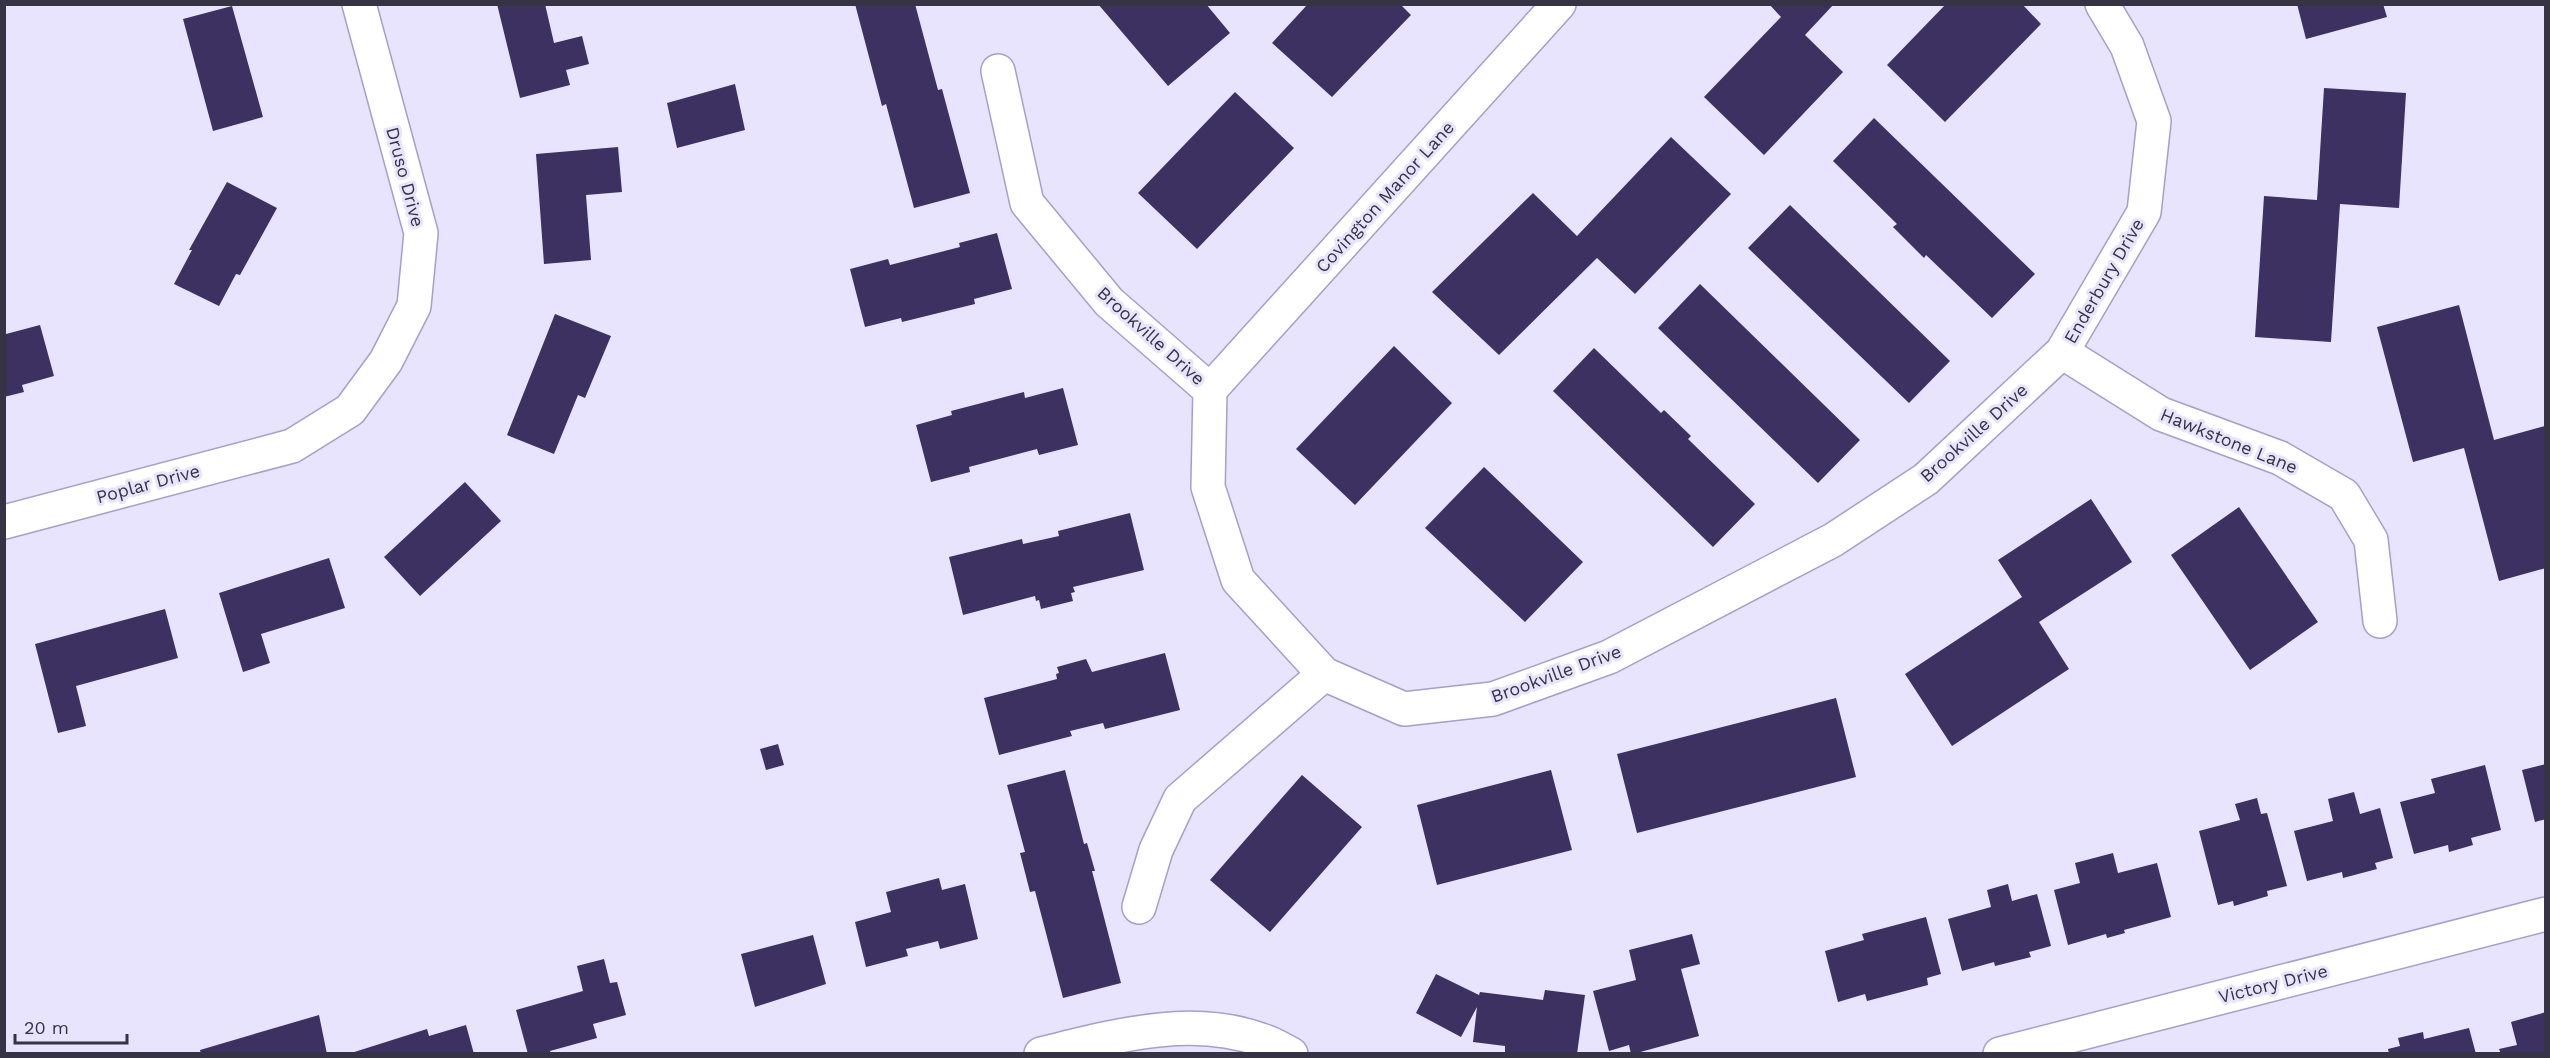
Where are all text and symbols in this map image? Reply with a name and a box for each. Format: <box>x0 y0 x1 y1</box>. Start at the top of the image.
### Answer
street label: Covington Manor Lane <box>1311 117 1458 277</box>
street label: Druso Drive <box>382 125 429 229</box>
street label: Enderbury Drive <box>2059 214 2148 347</box>
street label: Brookville Drive <box>1093 282 1209 389</box>
street label: Brookville Drive <box>1916 379 2032 486</box>
street label: Hawkstone Lane <box>2158 403 2301 478</box>
street label: Poplar Drive <box>94 460 202 507</box>
street label: Brookville Drive <box>1488 640 1624 707</box>
street label: Victory Drive <box>2216 960 2330 1007</box>
scale bar <box>15 1007 128 1045</box>
text: 20 m <box>24 1017 69 1038</box>

